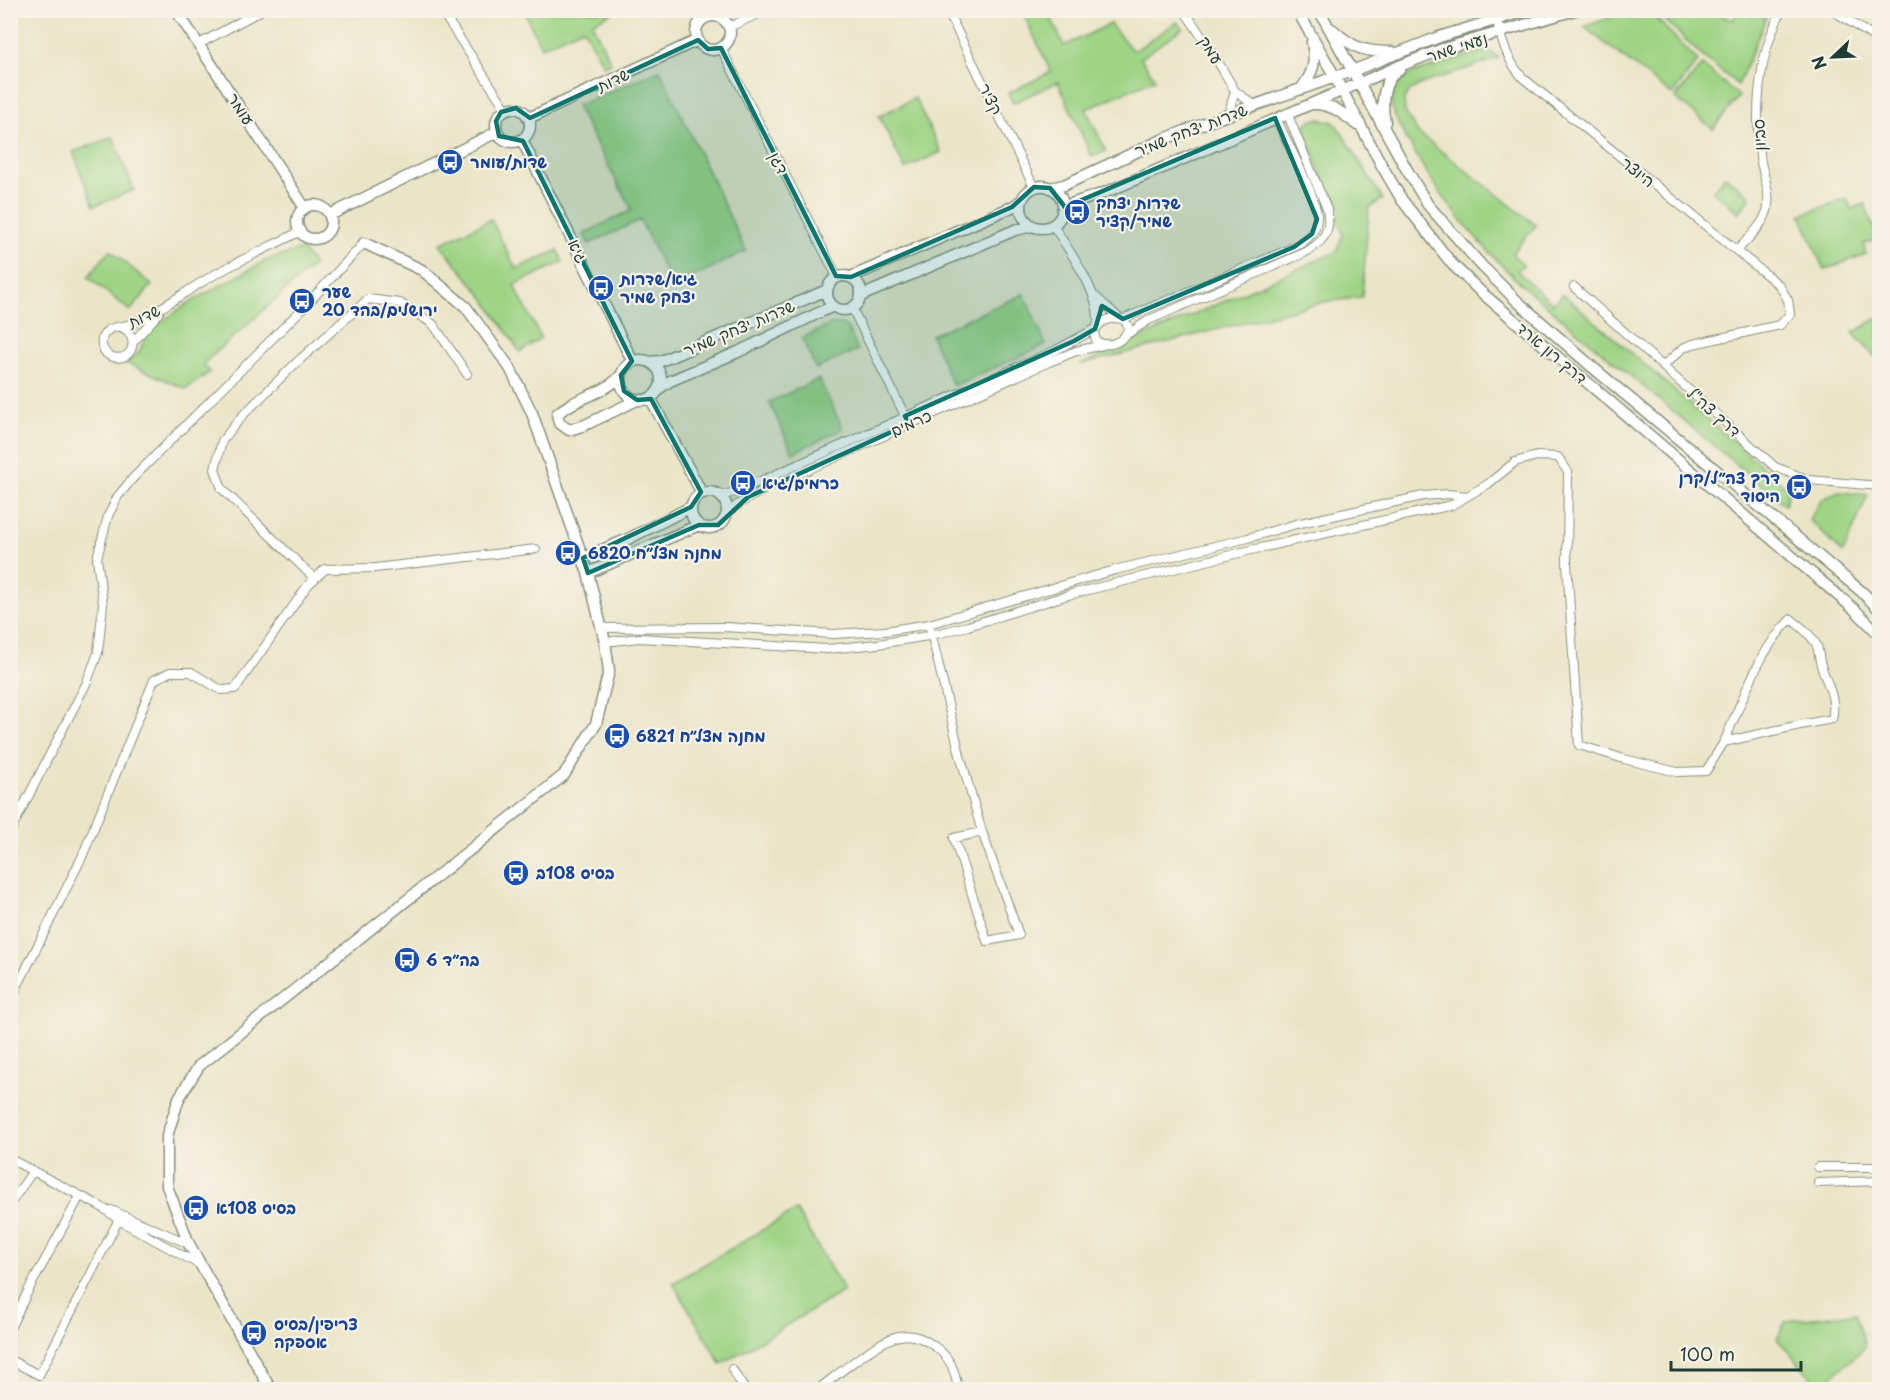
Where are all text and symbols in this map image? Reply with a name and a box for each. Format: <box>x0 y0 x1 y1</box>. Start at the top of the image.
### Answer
street label: נעמי שמר <box>1423 25 1490 67</box>
north arrow <box>1803 27 1863 87</box>
street label: עמק <box>1194 31 1230 68</box>
text: N <box>1805 53 1832 74</box>
street label: שדות <box>592 61 633 97</box>
street label: קציר <box>974 79 1010 118</box>
street label: עומר <box>223 88 261 129</box>
street label: שדרות יצחק שמיר <box>1131 96 1251 162</box>
street label: סביון <box>1745 118 1771 152</box>
bus stop icon: שדות/עומר <box>435 147 465 177</box>
street label: דגן <box>764 147 796 178</box>
place label: שדות/עומר <box>470 149 547 173</box>
street label: היוצר <box>1617 150 1661 192</box>
place label: שדרות יצחק שמיר/קציר <box>1096 190 1181 232</box>
bus stop icon: שדרות יצחק שמיר/קציר <box>1062 197 1092 227</box>
street label: גיא <box>563 234 595 267</box>
place label: גיא/שדרות יצחק שמיר <box>618 266 698 308</box>
bus stop icon: גיא/שדרות יצחק שמיר <box>586 273 616 303</box>
place label: שער ירושלים/בהד 20 <box>322 279 437 321</box>
bus stop icon: שער ירושלים/בהד 20 <box>287 286 317 316</box>
street label: שדרות יצחק שמיר <box>679 293 798 361</box>
street label: שדות <box>123 297 164 333</box>
street label: דרך רון ארד <box>1512 316 1593 389</box>
street label: דרך צה"ל <box>1682 381 1747 442</box>
street label: כרמים <box>886 402 935 442</box>
place label: דרך צה״ל/קרן היסוד <box>1679 465 1780 507</box>
bus stop icon: כרמים/גיא <box>728 468 758 498</box>
place label: כרמים/גיא <box>762 470 839 494</box>
bus stop icon: דרך צה״ל/קרן היסוד <box>1784 472 1814 502</box>
bus stop icon: מחנה מצל״ח 6820 <box>553 538 583 568</box>
place label: מחנה מצל״ח 6820 <box>588 540 722 564</box>
bus stop icon: מחנה מצל״ח 6821 <box>602 721 632 751</box>
place label: מחנה מצל״ח 6821 <box>636 723 766 747</box>
bus stop icon: בסיס 108ב <box>501 858 531 888</box>
place label: בסיס 108ב <box>535 860 615 884</box>
bus stop icon: בה״ד 6 <box>392 945 422 975</box>
place label: בה״ד 6 <box>426 947 480 971</box>
bus stop icon: בסיס 108א <box>181 1193 211 1223</box>
place label: בסיס 108א <box>216 1195 296 1219</box>
place label: צריפין/בסיס אספקה <box>274 1311 358 1353</box>
bus stop icon: צריפין/בסיס אספקה <box>239 1318 269 1348</box>
scale bar <box>1671 1334 1802 1372</box>
text: 100 m <box>1680 1340 1735 1367</box>

